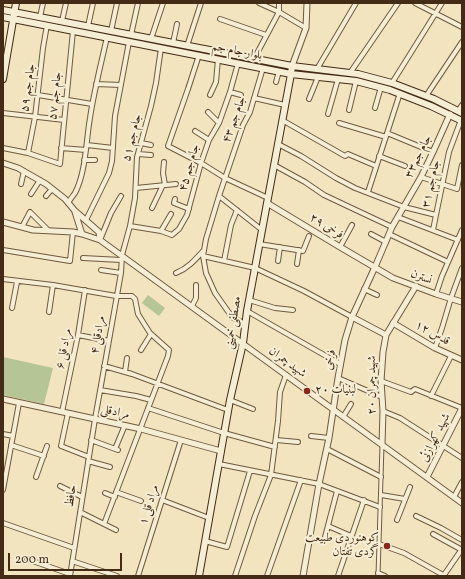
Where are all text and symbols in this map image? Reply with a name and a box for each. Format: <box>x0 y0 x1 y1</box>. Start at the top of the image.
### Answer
street label: بلوار جام جم <box>211 40 263 64</box>
street label: جام جم ۵۹ <box>19 63 39 113</box>
street label: جام جم ۵۷ <box>46 71 66 121</box>
street label: جام جم ۴۳ <box>220 95 250 145</box>
street label: جام جم ۵۱ <box>120 113 146 163</box>
street label: جام جم۳۳ <box>402 133 436 181</box>
street label: جام جم ۴۵ <box>176 143 204 193</box>
street label: جام جم ۳۱ <box>420 159 444 209</box>
street label: فرخی ۲۹ <box>306 211 346 243</box>
street label: نسترن <box>408 267 434 289</box>
street label: مصطفی خمینی <box>223 295 245 351</box>
street label: مرادقلی ۴ <box>89 315 109 355</box>
street label: قدس ۱۲ <box>412 319 452 349</box>
street label: مراد قلی ۶ <box>54 327 76 371</box>
street label: شهید چمران <box>265 345 309 381</box>
street label: فرخی <box>322 348 340 372</box>
street label: شهید چمران ۲۰ <box>366 355 380 415</box>
place label: لبنیات ۲۰ <box>315 384 356 398</box>
marker: لبنیات ۲۰ <box>302 386 312 396</box>
street label: مرادقلی <box>99 403 131 423</box>
street label: شهید کهرازئی <box>418 411 454 465</box>
street label: مراد قلی ۱ <box>137 483 163 527</box>
street label: حافظ <box>63 484 81 508</box>
place label: کوهنوردی طبیعت گردی تفتان <box>305 532 379 560</box>
marker: کوهنوردی طبیعت گردی تفتان <box>382 541 392 551</box>
scale bar <box>10 545 124 571</box>
text: 200 m <box>15 552 49 568</box>

